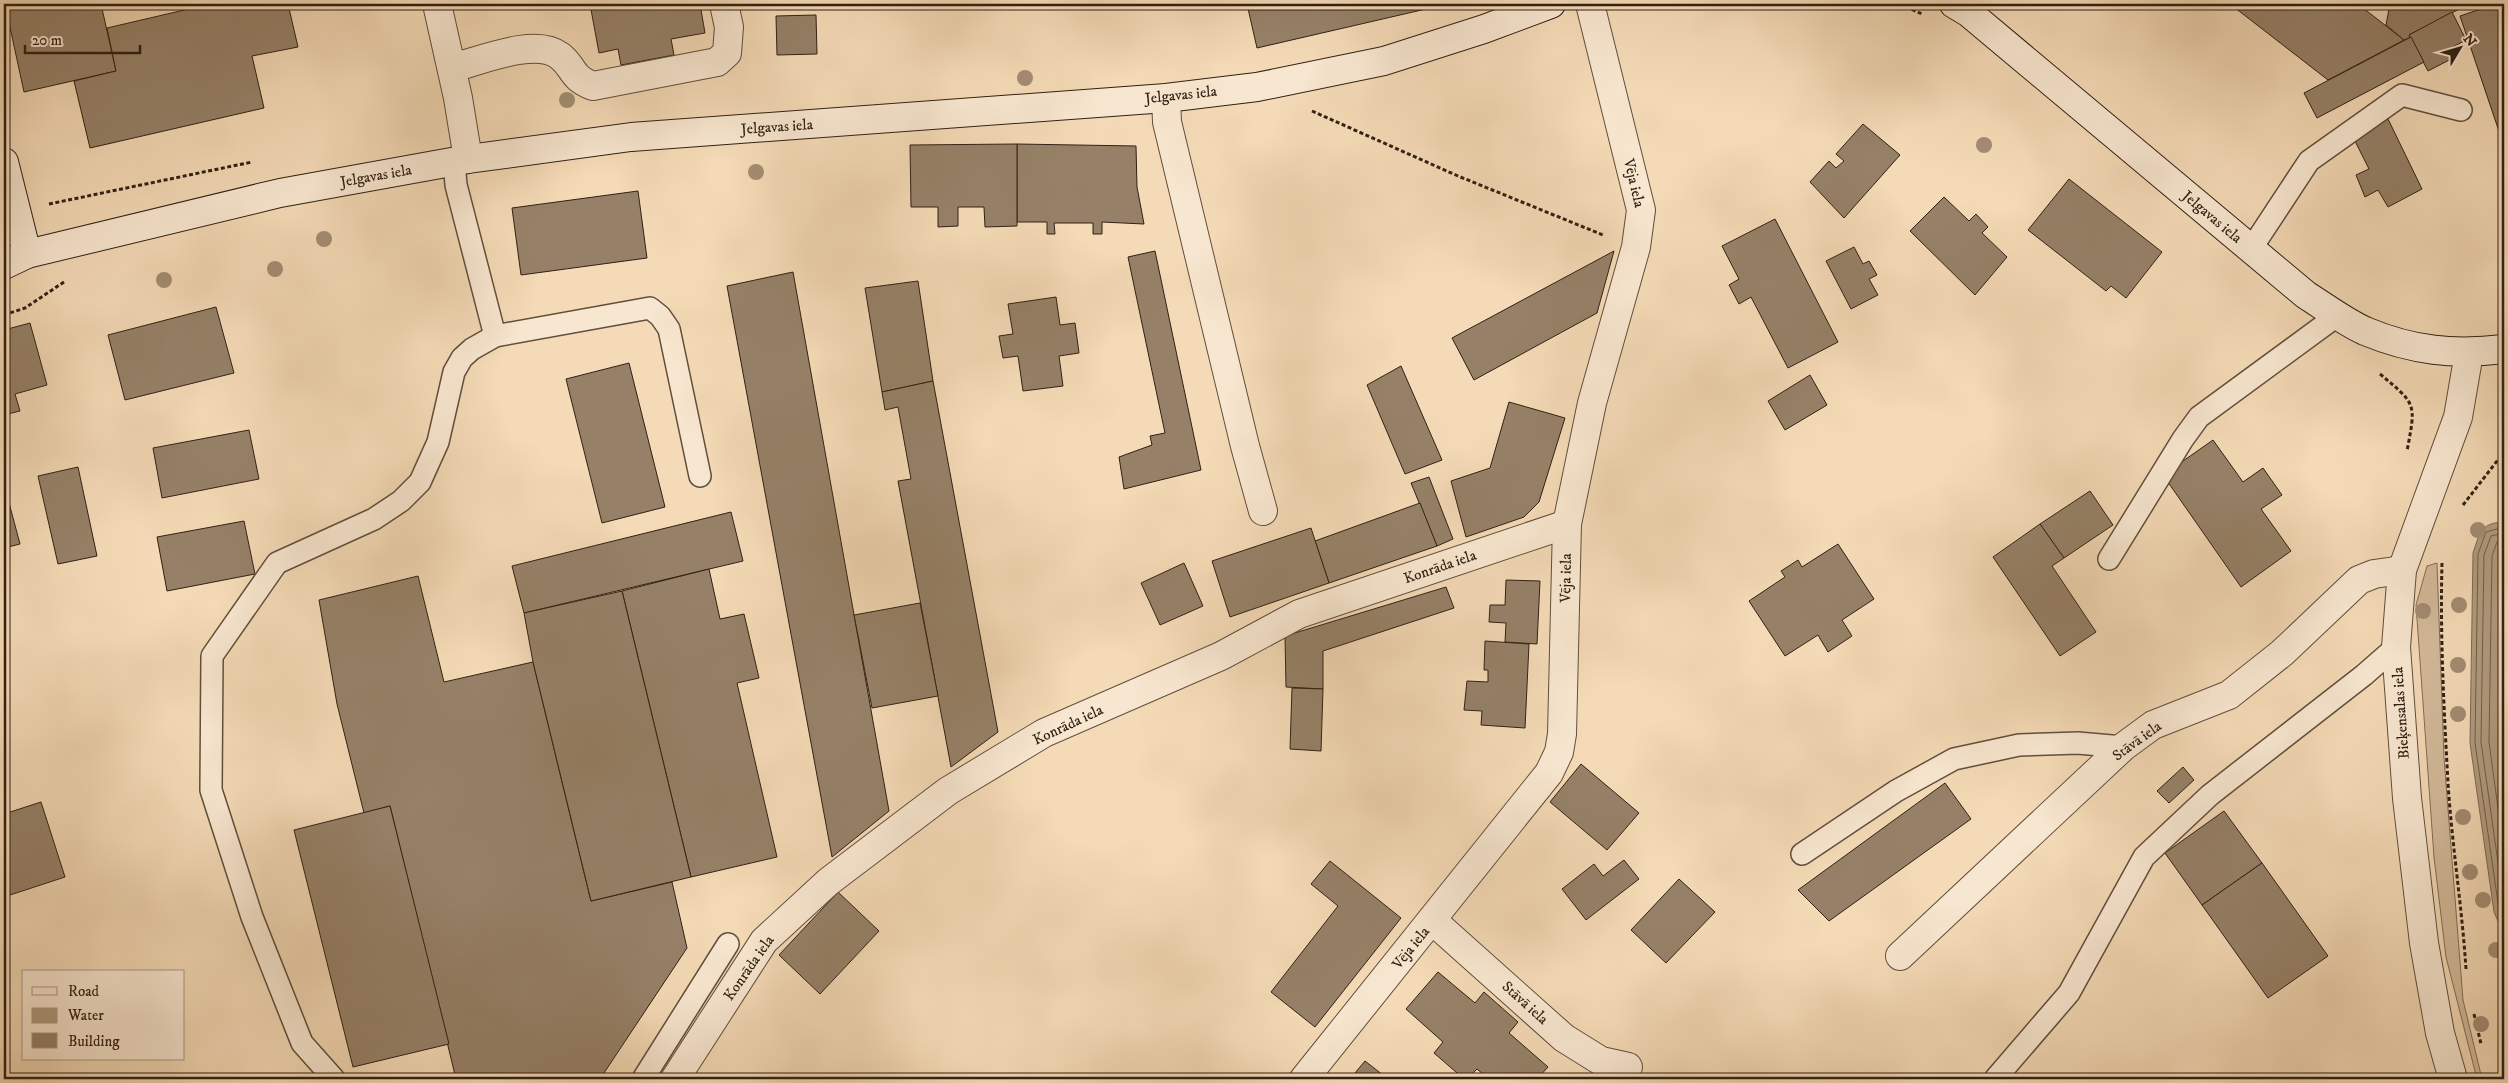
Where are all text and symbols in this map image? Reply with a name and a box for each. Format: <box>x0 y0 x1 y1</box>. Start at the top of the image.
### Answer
scale bar <box>25 22 140 54</box>
north arrow <box>2436 22 2486 72</box>
text: 20 m <box>32 31 62 50</box>
text: N <box>2459 31 2480 51</box>
street label: Jelgavas iela <box>1142 82 1219 108</box>
street label: Jelgavas iela <box>738 115 814 139</box>
street label: Vēja iela <box>1619 156 1649 210</box>
street label: Jelgavas iela <box>337 160 414 192</box>
street label: Jelgavas iela <box>2177 185 2246 248</box>
street label: Konrāda iela <box>1401 546 1479 588</box>
street label: Vēja iela <box>1556 552 1576 604</box>
street label: Bieķensalas iela <box>2388 666 2414 760</box>
street label: Konrāda iela <box>1030 700 1107 750</box>
street label: Stāvā iela <box>2109 716 2166 765</box>
street label: Vēja iela <box>1387 922 1434 974</box>
street label: Konrāda iela <box>720 931 779 1004</box>
legend <box>22 970 185 1060</box>
street label: Stāvā iela <box>1498 977 1553 1029</box>
text: Road <box>68 982 100 1001</box>
text: Water <box>67 1006 104 1025</box>
text: Building <box>68 1032 120 1051</box>

